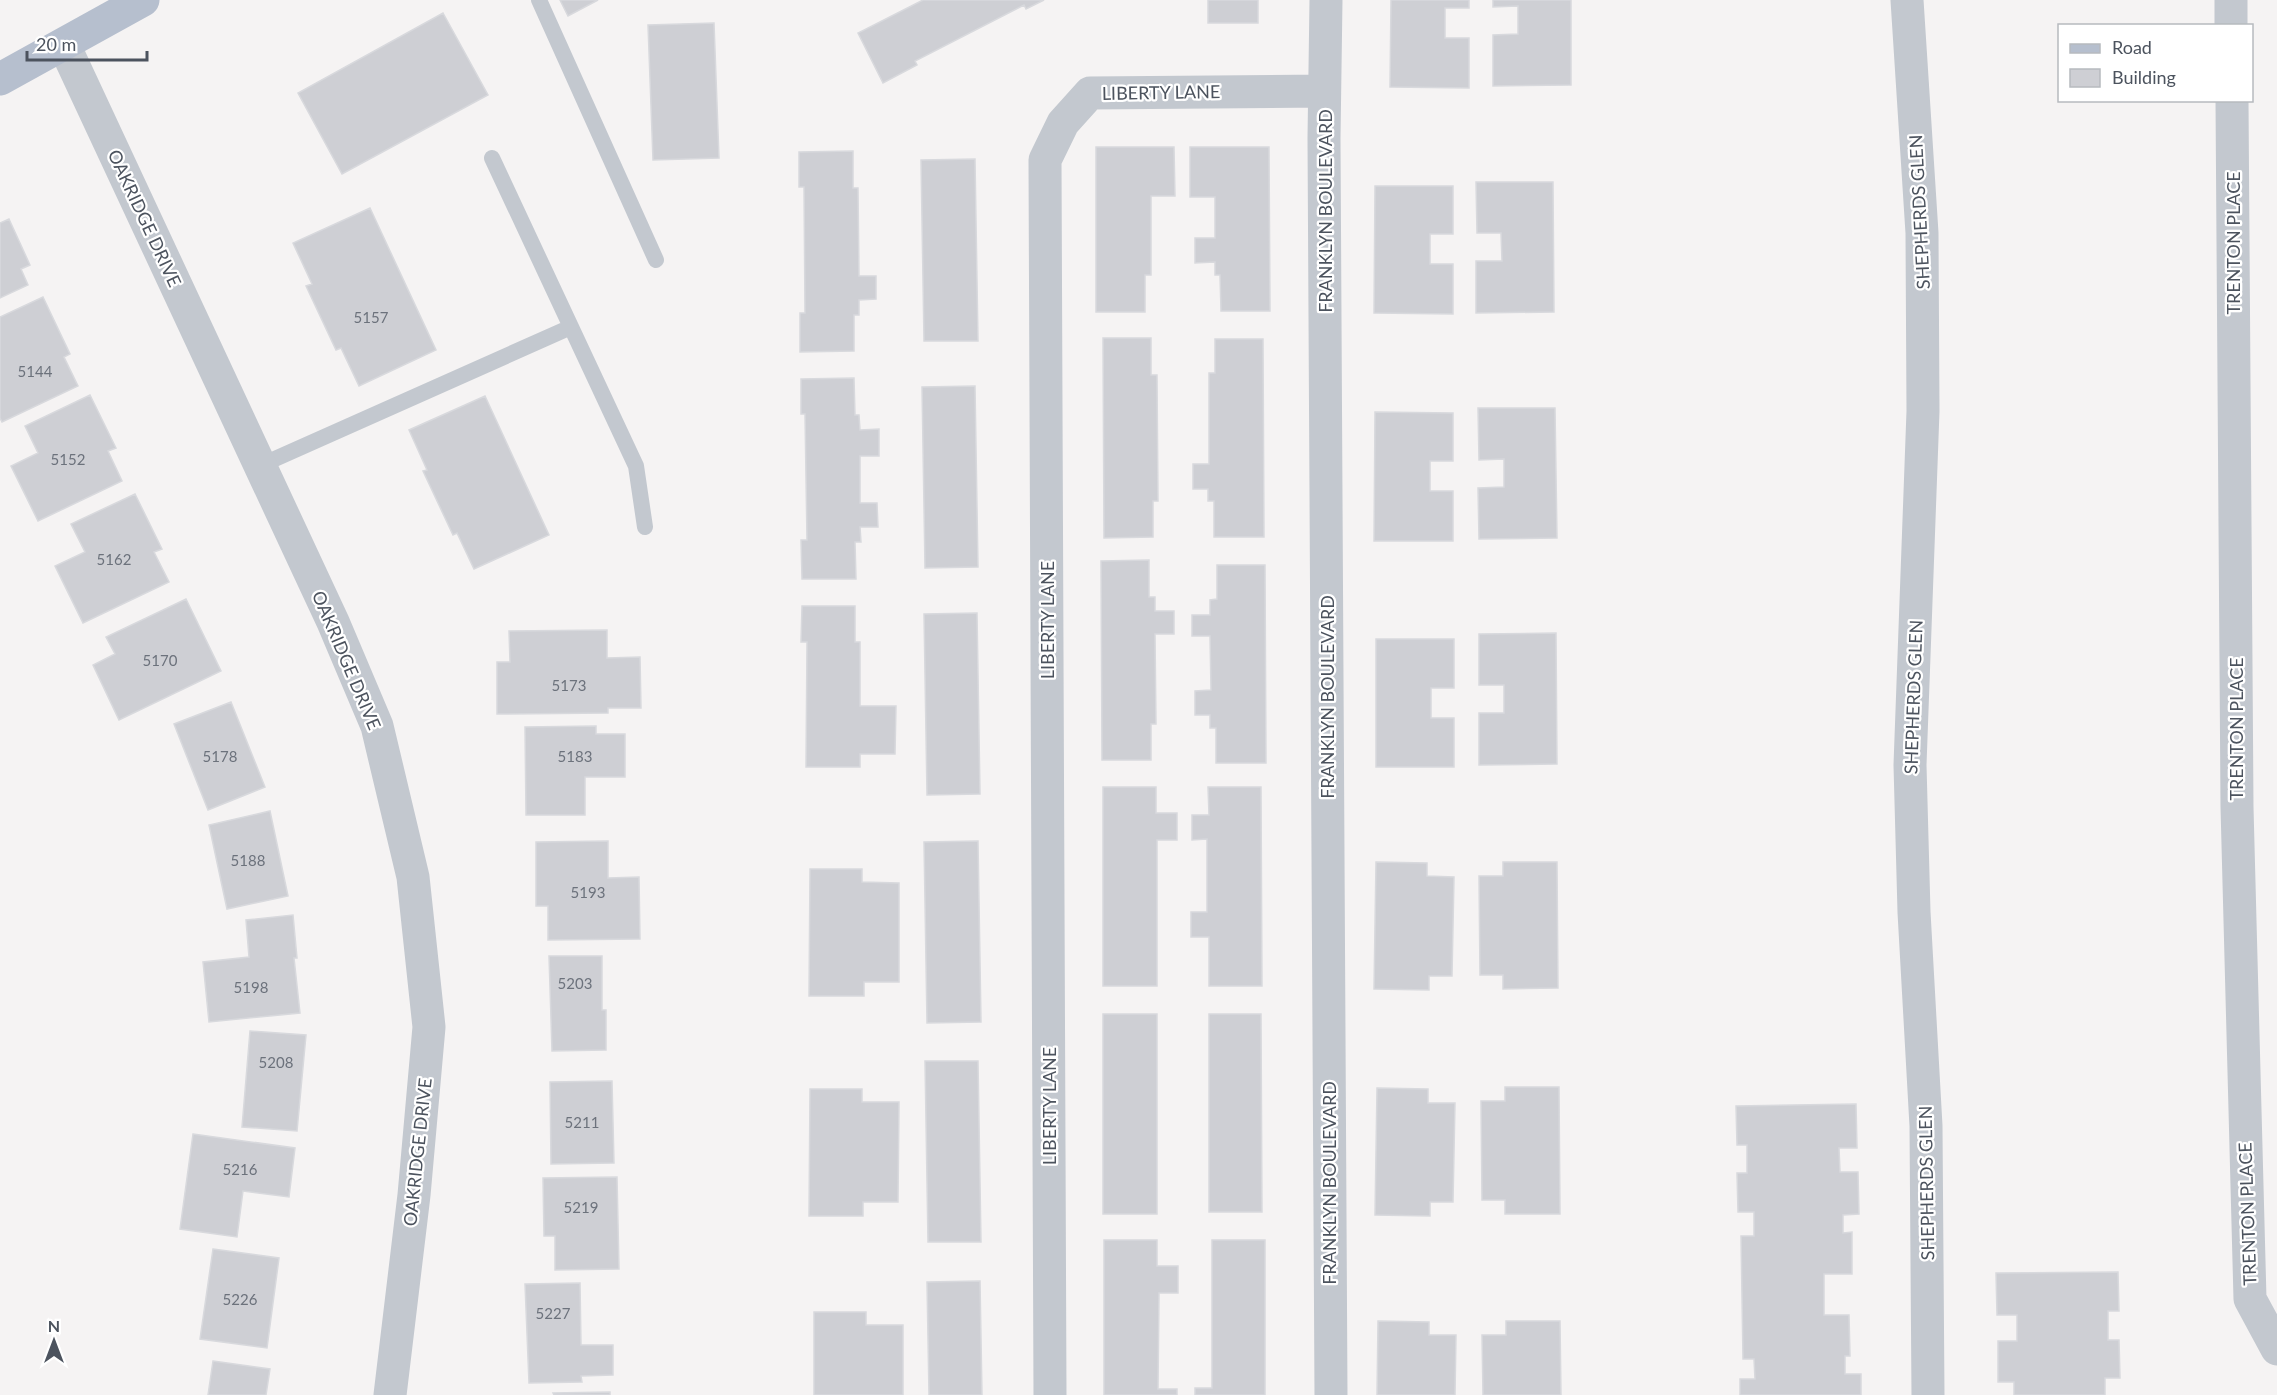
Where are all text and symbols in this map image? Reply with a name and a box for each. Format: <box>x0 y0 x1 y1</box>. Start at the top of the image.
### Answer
scale bar <box>27 24 147 62</box>
legend <box>2058 24 2253 102</box>
text: 20 m <box>36 33 76 55</box>
text: Road <box>2112 36 2152 58</box>
text: Building <box>2112 66 2176 88</box>
street label: LIBERTY LANE <box>1102 80 1220 104</box>
street label: FRANKLYN BOULEVARD <box>1314 109 1336 313</box>
street label: SHEPHERDS GLEN <box>1904 134 1934 290</box>
street label: OAKRIDGE DRIVE <box>104 146 186 290</box>
street label: TRENTON PLACE <box>2222 171 2244 315</box>
house number: 5157 <box>354 308 389 326</box>
house number: 5144 <box>18 362 53 380</box>
house number: 5152 <box>51 450 85 468</box>
house number: 5162 <box>97 550 131 568</box>
street label: LIBERTY LANE <box>1036 561 1058 679</box>
street label: OAKRIDGE DRIVE <box>308 587 386 733</box>
street label: FRANKLYN BOULEVARD <box>1316 595 1338 799</box>
street label: SHEPHERDS GLEN <box>1899 619 1927 775</box>
house number: 5170 <box>143 651 178 669</box>
street label: TRENTON PLACE <box>2225 657 2247 801</box>
house number: 5173 <box>552 676 586 694</box>
house number: 5178 <box>203 747 237 765</box>
house number: 5183 <box>558 747 592 765</box>
house number: 5188 <box>231 851 265 869</box>
house number: 5193 <box>571 883 605 901</box>
house number: 5203 <box>558 974 592 992</box>
house number: 5198 <box>234 978 268 996</box>
street label: LIBERTY LANE <box>1038 1047 1060 1165</box>
house number: 5208 <box>259 1053 293 1071</box>
street label: OAKRIDGE DRIVE <box>398 1077 436 1227</box>
street label: FRANKLYN BOULEVARD <box>1318 1081 1340 1285</box>
street label: SHEPHERDS GLEN <box>1914 1105 1938 1261</box>
house number: 5211 <box>565 1113 599 1131</box>
street label: TRENTON PLACE <box>2234 1142 2260 1286</box>
house number: 5216 <box>223 1160 258 1178</box>
house number: 5219 <box>564 1198 598 1216</box>
house number: 5226 <box>223 1290 258 1308</box>
house number: 5227 <box>536 1304 571 1322</box>
north arrow <box>24 1311 84 1371</box>
text: N <box>48 1316 60 1335</box>

